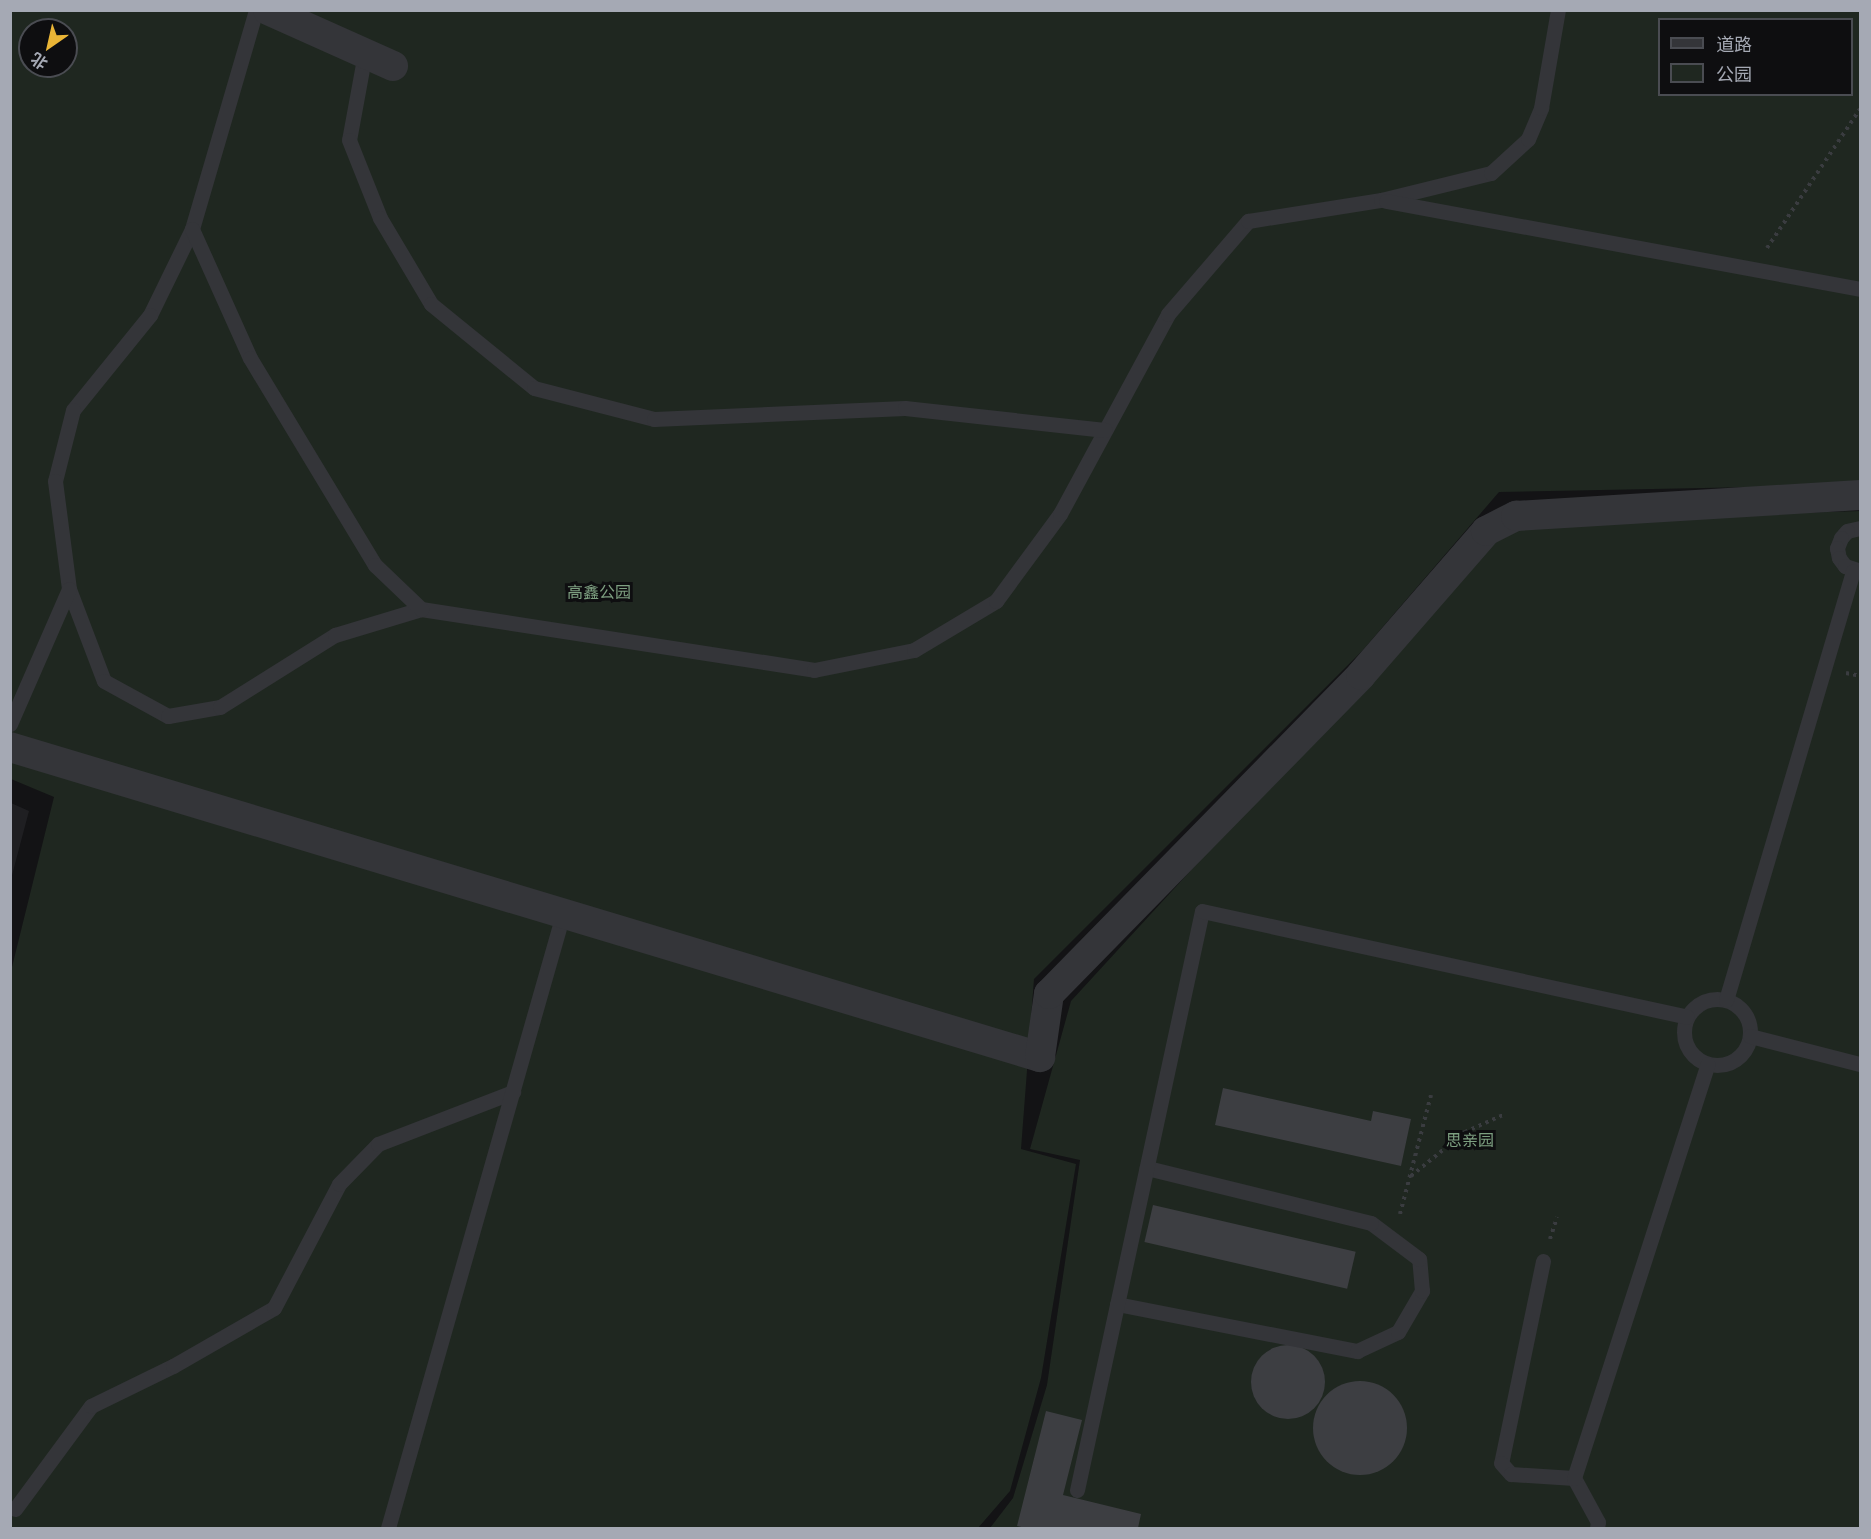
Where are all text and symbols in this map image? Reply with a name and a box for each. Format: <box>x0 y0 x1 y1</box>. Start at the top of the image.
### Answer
north arrow <box>18 18 78 78</box>
legend <box>1658 18 1853 96</box>
text: 道路 <box>1716 33 1752 56</box>
text: 北 <box>27 49 51 74</box>
text: 公园 <box>1716 63 1752 86</box>
park label: 高鑫公园 <box>567 582 631 602</box>
park label: 思亲园 <box>1446 1130 1494 1150</box>

